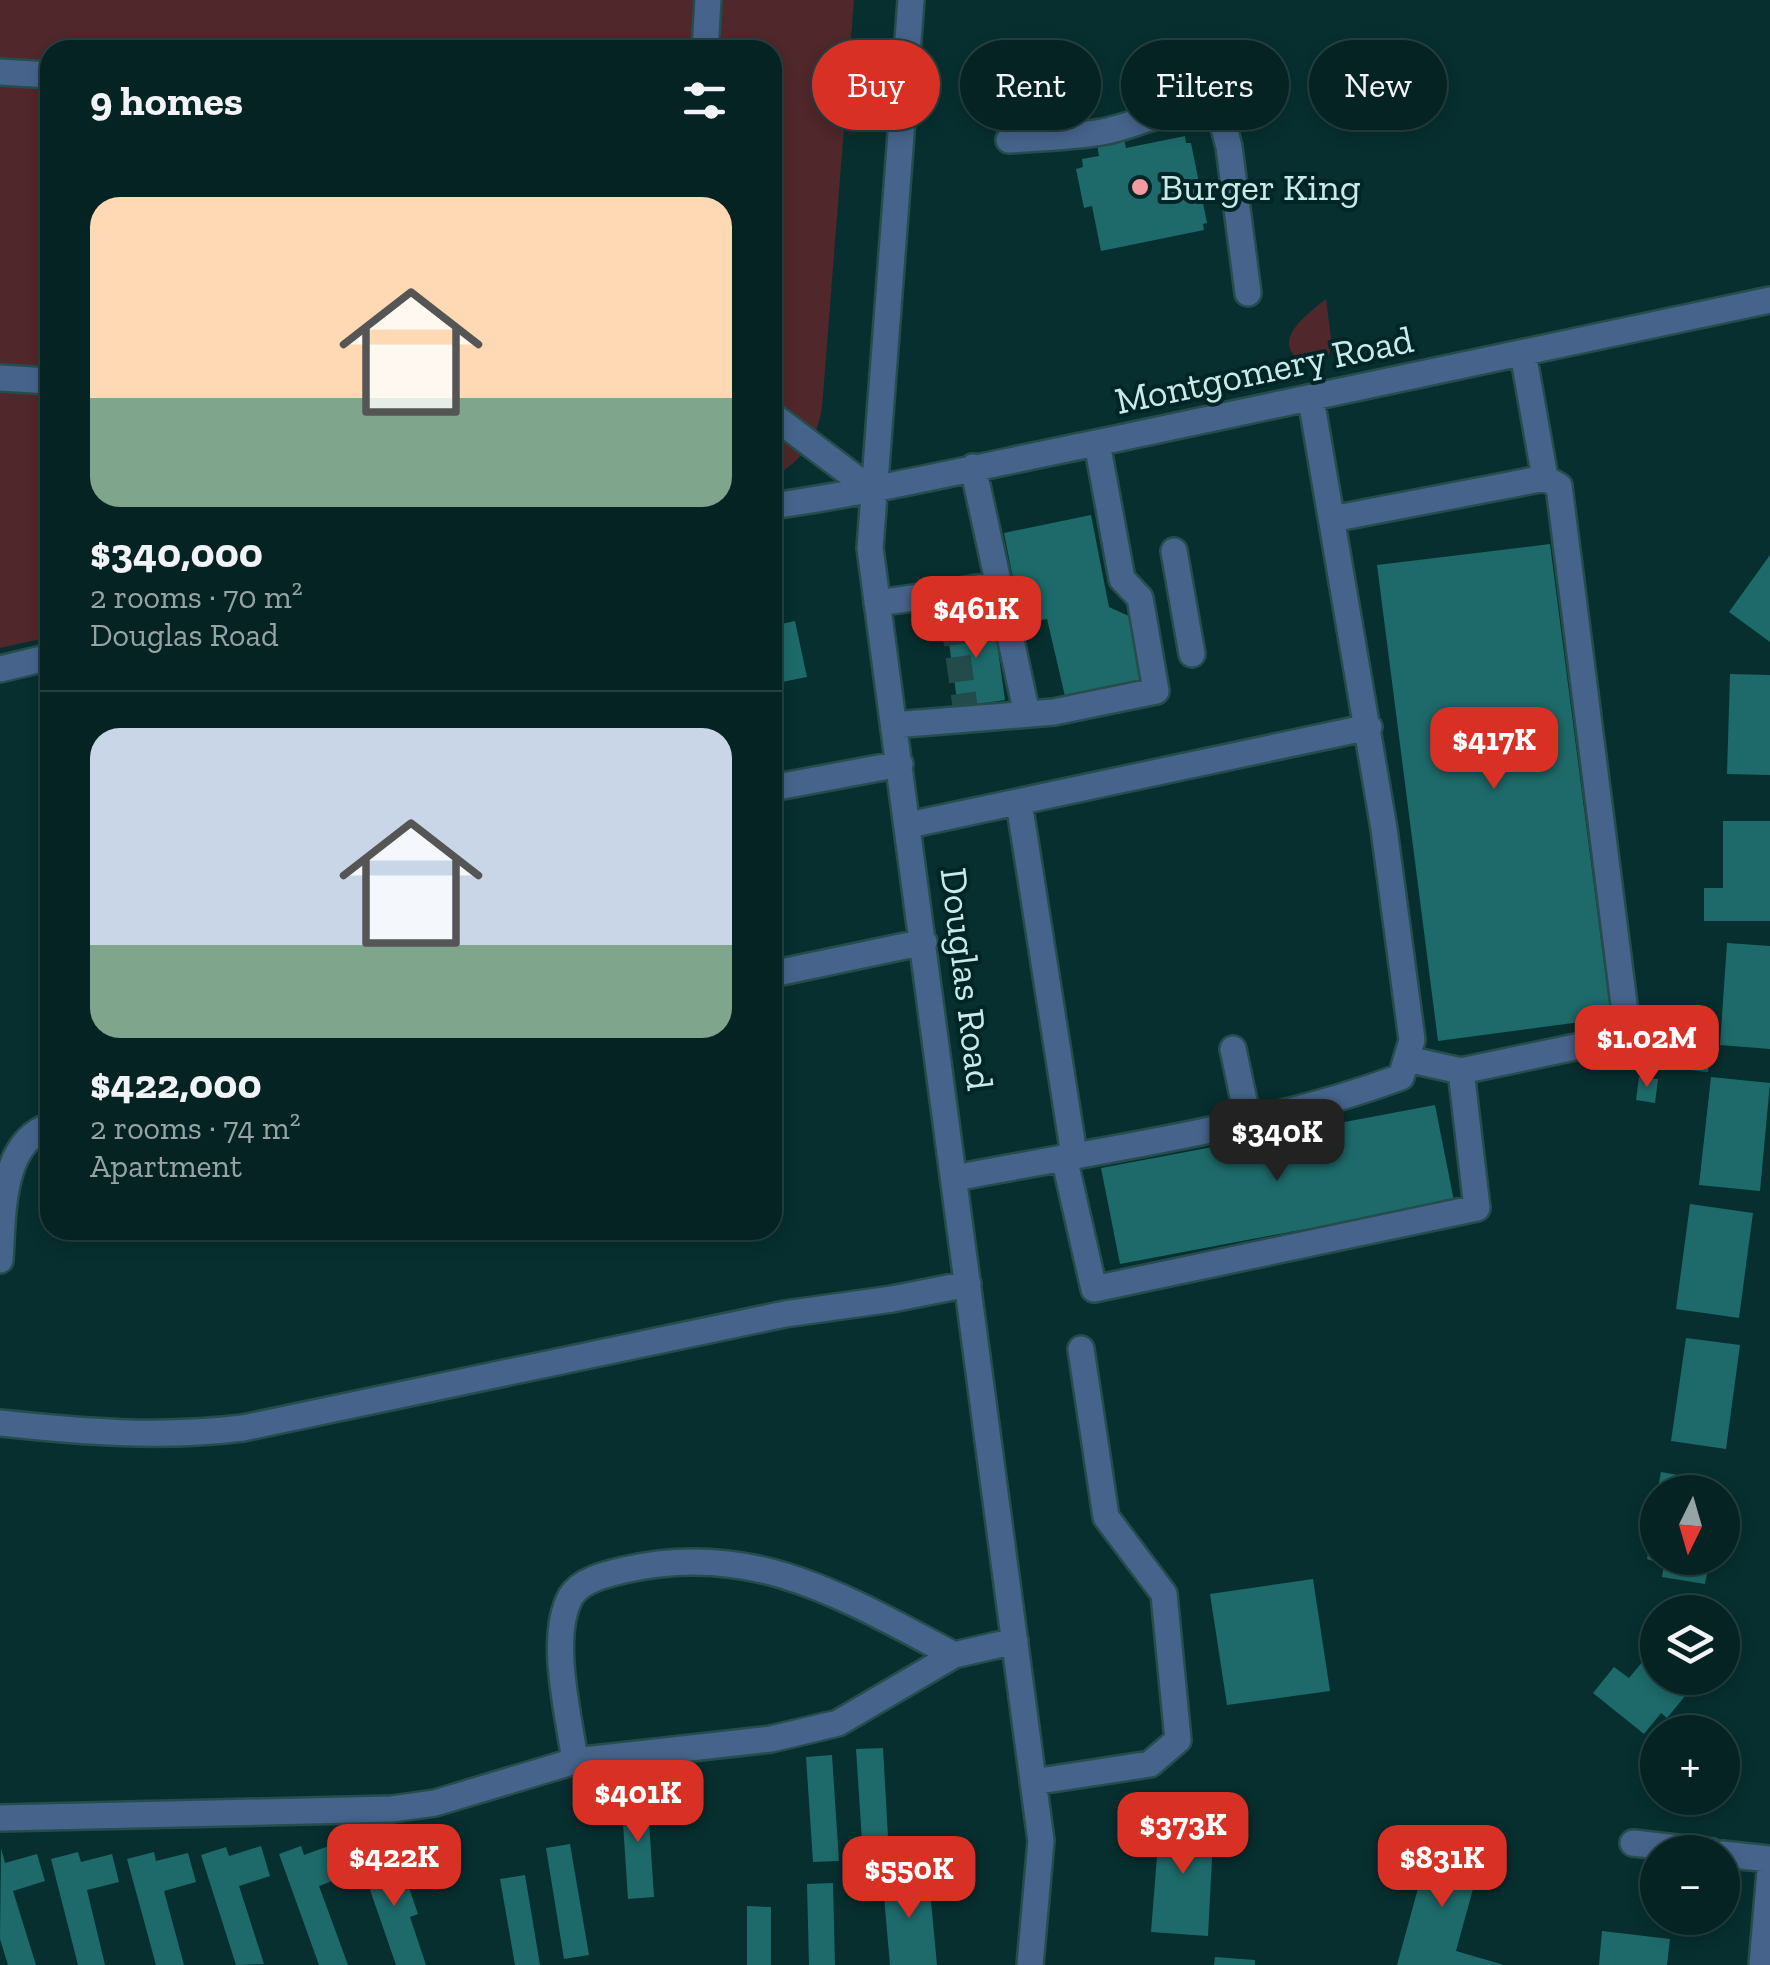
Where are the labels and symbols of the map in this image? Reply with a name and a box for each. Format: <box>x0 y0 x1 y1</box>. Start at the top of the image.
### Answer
place label: Burger King <box>1160 164 1361 210</box>
marker: Burger King <box>1129 176 1151 198</box>
street label: Montgomery Road <box>1111 316 1417 424</box>
pin: $461K <box>906 576 1046 661</box>
pin: $417K <box>1424 707 1564 792</box>
street label: Douglas Road <box>931 865 1003 1093</box>
pin: $1.02M <box>1566 1005 1728 1090</box>
pin: $340K <box>1207 1099 1347 1184</box>
north arrow <box>1640 1475 1740 1575</box>
pin: $401K <box>568 1760 708 1845</box>
pin: $373K <box>1113 1792 1253 1877</box>
pin: $422K <box>324 1824 464 1909</box>
pin: $831K <box>1372 1825 1512 1910</box>
pin: $550K <box>839 1836 979 1921</box>

